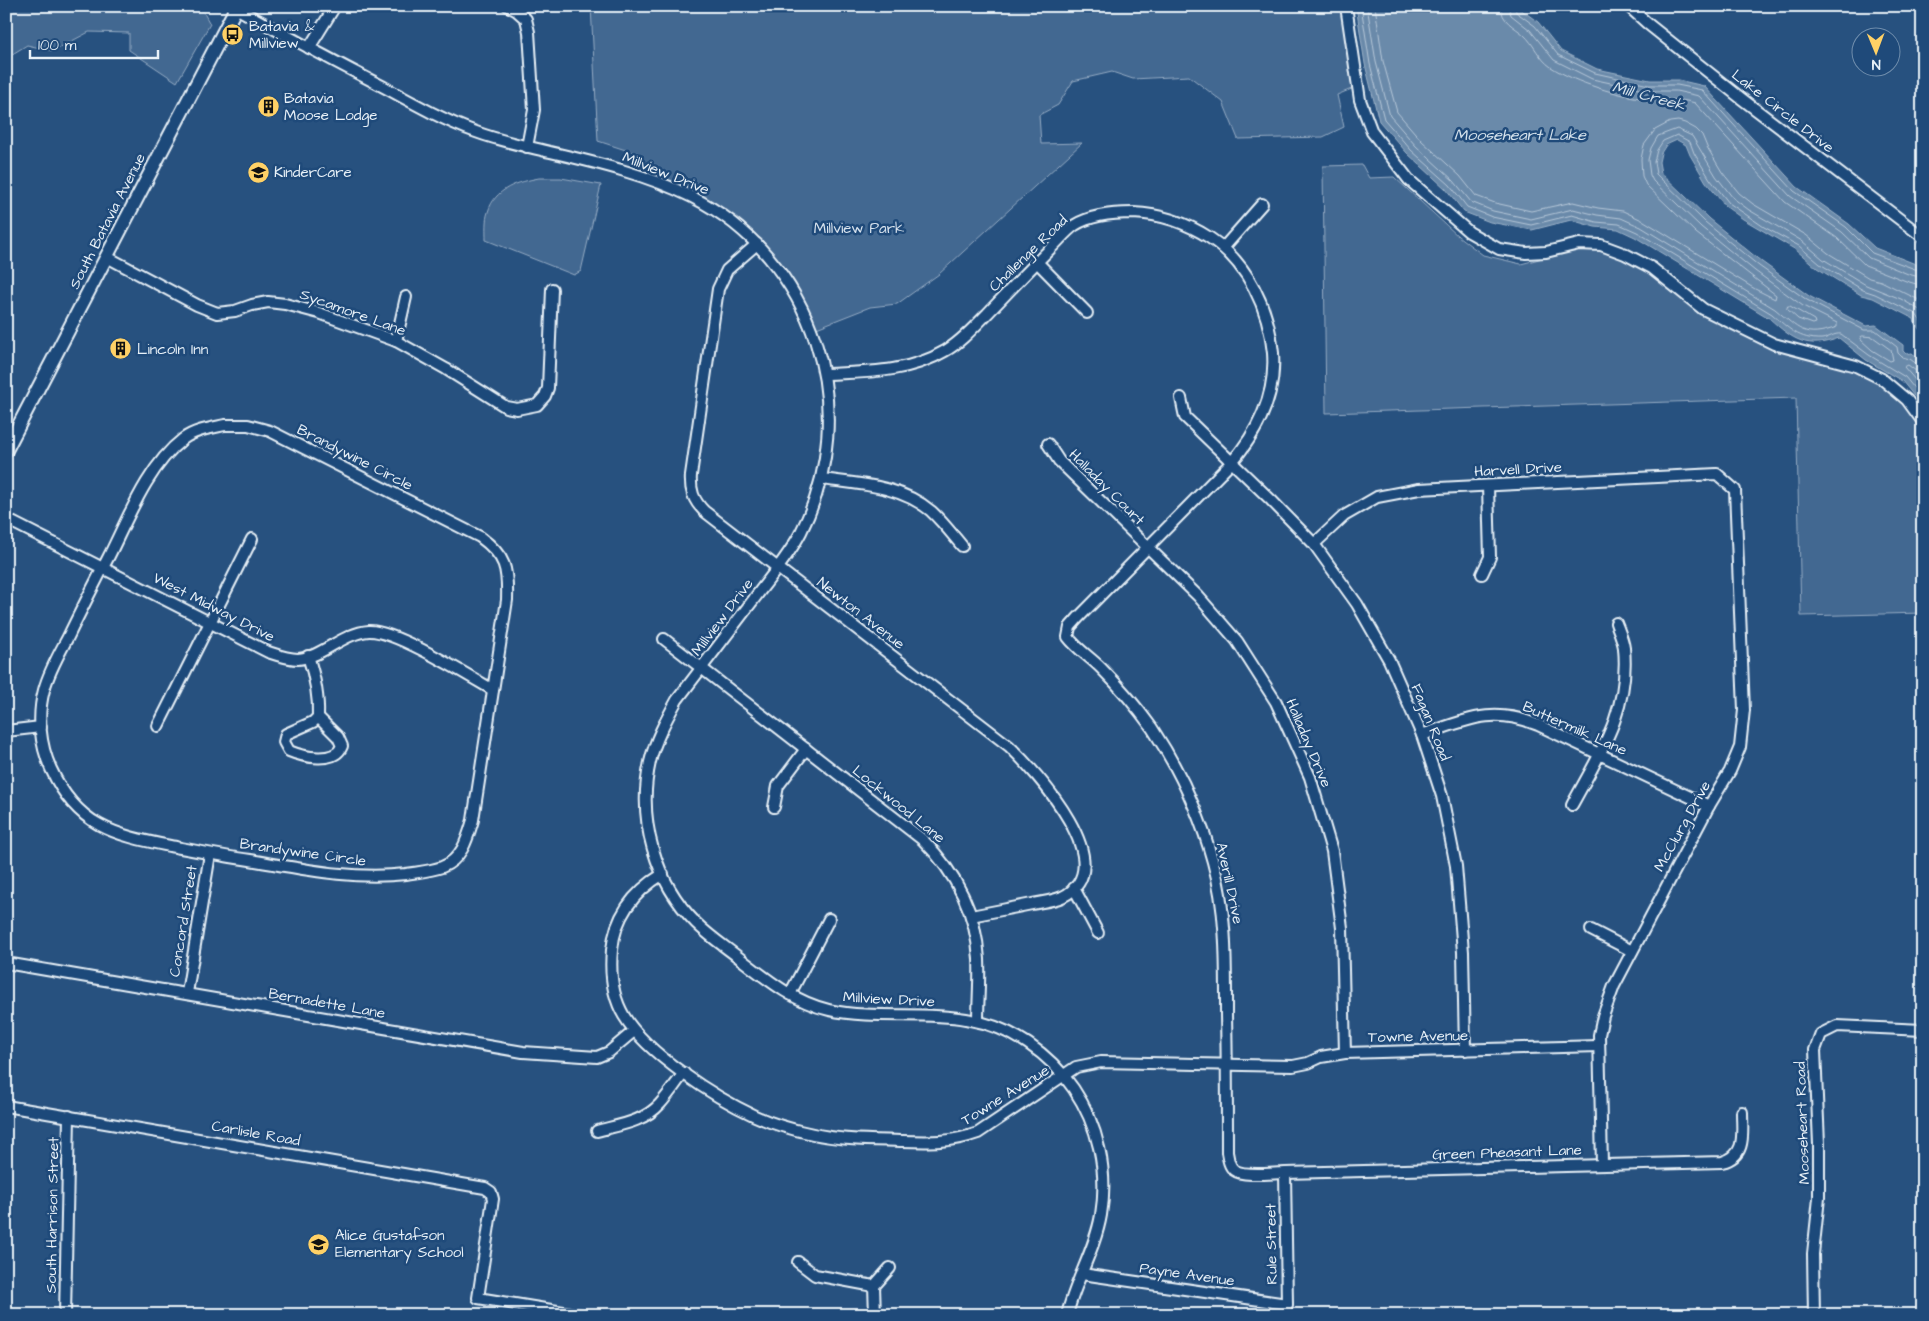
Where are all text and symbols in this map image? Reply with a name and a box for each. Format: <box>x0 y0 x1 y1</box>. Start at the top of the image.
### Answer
place label: Batavia & Millview <box>249 16 315 54</box>
bus stop icon: Batavia & Millview <box>221 23 245 47</box>
scale bar <box>30 28 158 60</box>
north arrow <box>1852 28 1902 78</box>
text: 100 m <box>38 35 77 56</box>
text: N <box>1871 54 1881 74</box>
street label: Lake Circle Drive <box>1727 65 1838 158</box>
water label: Mill Creek <box>1610 76 1689 117</box>
place label: Batavia Moose Lodge <box>284 88 377 127</box>
building icon: Batavia Moose Lodge <box>256 95 280 119</box>
water label: Mooseheart Lake <box>1454 124 1587 146</box>
street label: Millview Drive <box>619 147 712 200</box>
street label: South Batavia Avenue <box>64 150 151 293</box>
school or university icon: KinderCare <box>246 160 270 184</box>
place label: KinderCare <box>274 162 352 183</box>
street label: Challenge Road <box>984 210 1073 297</box>
park label: Millview Park <box>814 218 904 239</box>
street label: Sycamore Lane <box>297 284 409 342</box>
building icon: Lincoln Inn <box>109 337 133 361</box>
place label: Lincoln Inn <box>137 339 209 360</box>
street label: Brandywine Circle <box>293 419 416 497</box>
street label: Halladay Court <box>1063 445 1149 531</box>
street label: Harvell Drive <box>1474 457 1562 482</box>
street label: West Midway Drive <box>149 568 278 648</box>
street label: Newton Avenue <box>812 572 909 654</box>
street label: Millview Drive <box>686 574 758 660</box>
street label: Fagan Road <box>1405 681 1456 764</box>
street label: Halladay Drive <box>1279 695 1337 791</box>
street label: Buttermilk Lane <box>1519 696 1630 761</box>
street label: Lockwood Lane <box>848 760 950 848</box>
street label: McClurg Drive <box>1649 777 1717 876</box>
street label: Brandywine Circle <box>238 833 367 873</box>
street label: Averill Drive <box>1211 840 1248 926</box>
street label: Concord Street <box>164 864 203 978</box>
street label: Bernadette Lane <box>267 983 387 1024</box>
street label: Millview Drive <box>843 987 935 1012</box>
street label: Towne Avenue <box>1368 1025 1468 1048</box>
street label: Towne Avenue <box>957 1060 1053 1131</box>
street label: Mooseheart Road <box>1790 1061 1815 1185</box>
street label: Carlisle Road <box>210 1115 302 1152</box>
street label: South Harrison Street <box>41 1137 64 1293</box>
street label: Green Pheasant Lane <box>1432 1139 1582 1166</box>
street label: Rule Street <box>1260 1203 1283 1285</box>
place label: Alice Gustafson Elementary School <box>335 1225 464 1264</box>
school or university icon: Alice Gustafson Elementary School <box>307 1232 331 1256</box>
street label: Payne Avenue <box>1138 1257 1236 1293</box>

